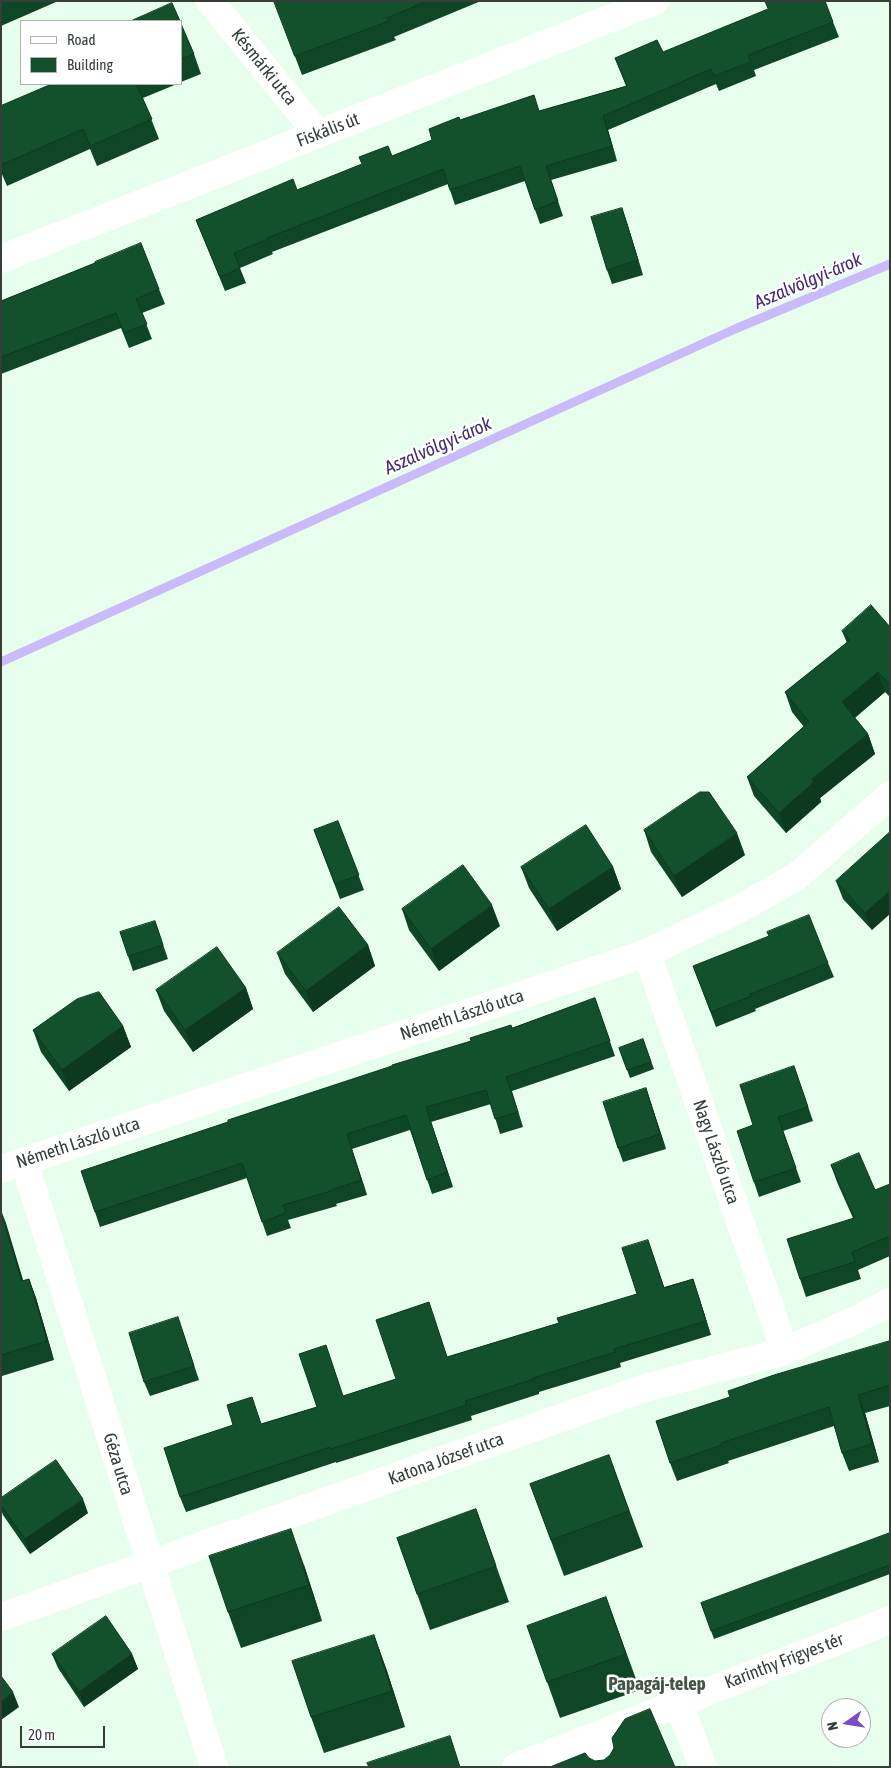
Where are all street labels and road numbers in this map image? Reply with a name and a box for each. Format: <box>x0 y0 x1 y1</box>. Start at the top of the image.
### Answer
street label: Késmárki utca <box>227 24 301 110</box>
street label: Fiskális út <box>293 108 363 152</box>
street label: Németh László utca <box>397 985 527 1045</box>
street label: Nagy László utca <box>688 1097 744 1207</box>
street label: Németh László utca <box>13 1113 143 1173</box>
street label: Katona József utca <box>385 1428 507 1490</box>
street label: Géza utca <box>98 1430 138 1498</box>
street label: Karinthy Frigyes tér <box>721 1628 847 1694</box>

